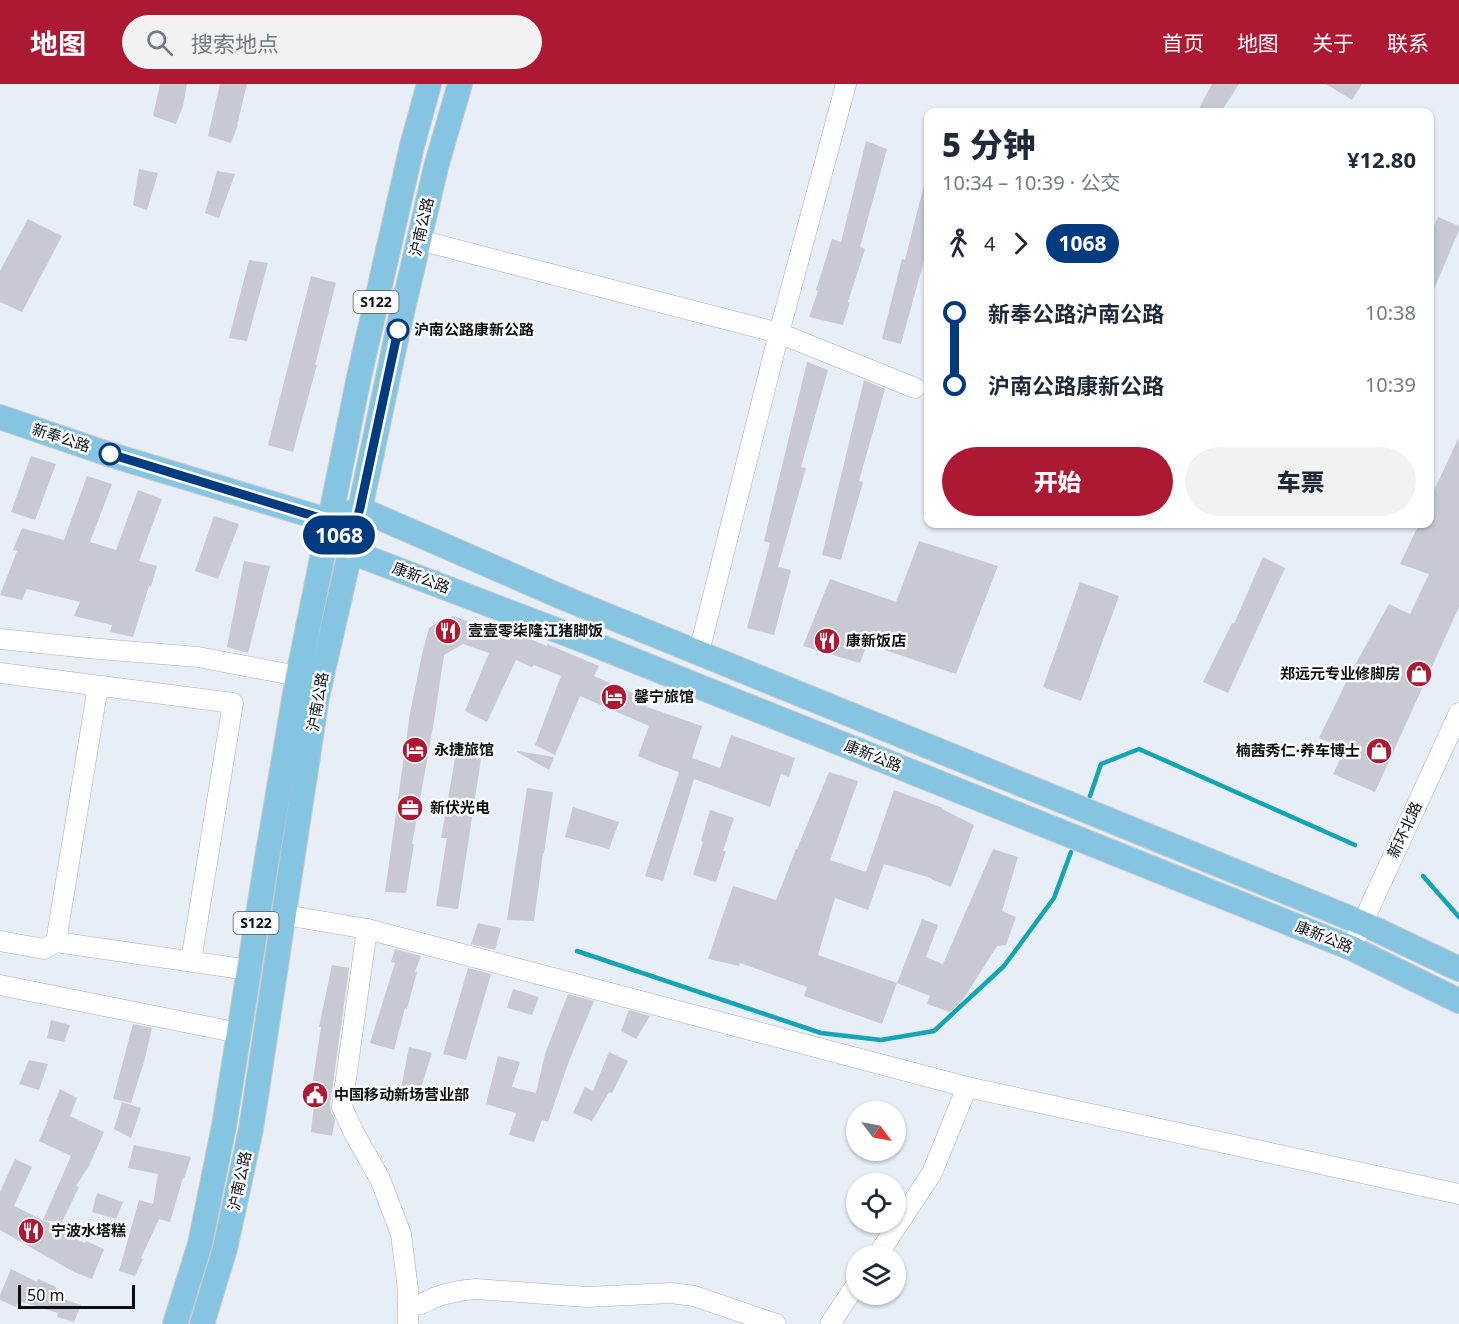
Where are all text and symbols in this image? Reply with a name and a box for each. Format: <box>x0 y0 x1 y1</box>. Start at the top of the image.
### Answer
search box <box>122 15 542 69</box>
text: 地图 <box>30 24 86 62</box>
icon: search <box>143 26 176 59</box>
text: 搜索地点 <box>191 28 279 58</box>
text: 首页 <box>1162 29 1204 57</box>
text: 地图 <box>1237 29 1279 57</box>
text: 关于 <box>1312 29 1354 57</box>
text: 联系 <box>1387 29 1429 57</box>
text: 5 分钟 <box>942 122 1036 167</box>
text: ¥12.80 <box>1347 144 1416 174</box>
text: 10:34 – 10:39 · 公交 <box>942 169 1120 196</box>
street label: 沪南公路 <box>405 195 438 258</box>
icon: walk <box>942 227 975 260</box>
icon: forward <box>1004 227 1037 260</box>
text: 1068 <box>1058 229 1107 257</box>
text: 4 <box>984 230 995 257</box>
road number: S122 <box>354 291 398 313</box>
text: 新奉公路沪南公路 <box>988 298 1164 328</box>
text: 10:38 <box>1365 299 1416 326</box>
marker: 沪南公路康新公路 <box>387 319 409 341</box>
place label: 沪南公路康新公路 <box>414 319 534 339</box>
text: 沪南公路康新公路 <box>988 370 1164 400</box>
text: 10:39 <box>1365 371 1416 398</box>
street label: 新奉公路 <box>30 418 93 456</box>
unlabelled marker <box>99 443 121 465</box>
button: 开始 <box>942 447 1173 516</box>
button: 车票 <box>1185 447 1416 516</box>
line badge: 1068 <box>297 516 381 554</box>
text: 1068 <box>315 521 363 549</box>
street label: 康新公路 <box>390 557 453 597</box>
restaurant icon: 壹壹零柒隆江猪脚饭 <box>433 616 463 646</box>
place label: 壹壹零柒隆江猪脚饭 <box>468 620 603 640</box>
restaurant icon: 康新饭店 <box>812 626 842 656</box>
place label: 康新饭店 <box>846 630 906 650</box>
shop icon: 郑远元专业修脚房 <box>1404 659 1434 689</box>
place label: 郑远元专业修脚房 <box>1280 663 1400 683</box>
street label: 沪南公路 <box>302 671 332 733</box>
hotel icon: 馨宁旅馆 <box>599 682 629 712</box>
place label: 馨宁旅馆 <box>634 686 694 706</box>
hotel icon: 永捷旅馆 <box>400 735 430 765</box>
street label: 康新公路 <box>842 735 905 776</box>
shop icon: 楠茜秀仁·养车博士 <box>1364 736 1394 766</box>
place label: 永捷旅馆 <box>434 739 494 759</box>
place label: 楠茜秀仁·养车博士 <box>1236 740 1360 760</box>
office icon: 新伏光电 <box>395 793 425 823</box>
place label: 新伏光电 <box>430 797 490 817</box>
street label: 新环北路 <box>1382 798 1426 861</box>
road number: S122 <box>234 912 278 934</box>
street label: 康新公路 <box>1293 916 1356 957</box>
public building icon: 中国移动新场营业部 <box>300 1080 330 1110</box>
place label: 中国移动新场营业部 <box>334 1084 469 1104</box>
north arrow <box>846 1101 906 1161</box>
map controls <box>846 1101 906 1305</box>
street label: 沪南公路 <box>223 1149 255 1212</box>
button: locate <box>846 1173 906 1233</box>
restaurant icon: 宁波水塔糕 <box>16 1216 46 1246</box>
place label: 宁波水塔糕 <box>51 1220 126 1240</box>
button: layers <box>846 1245 906 1305</box>
scale bar <box>18 1282 135 1310</box>
text: 50 m <box>27 1284 64 1306</box>

